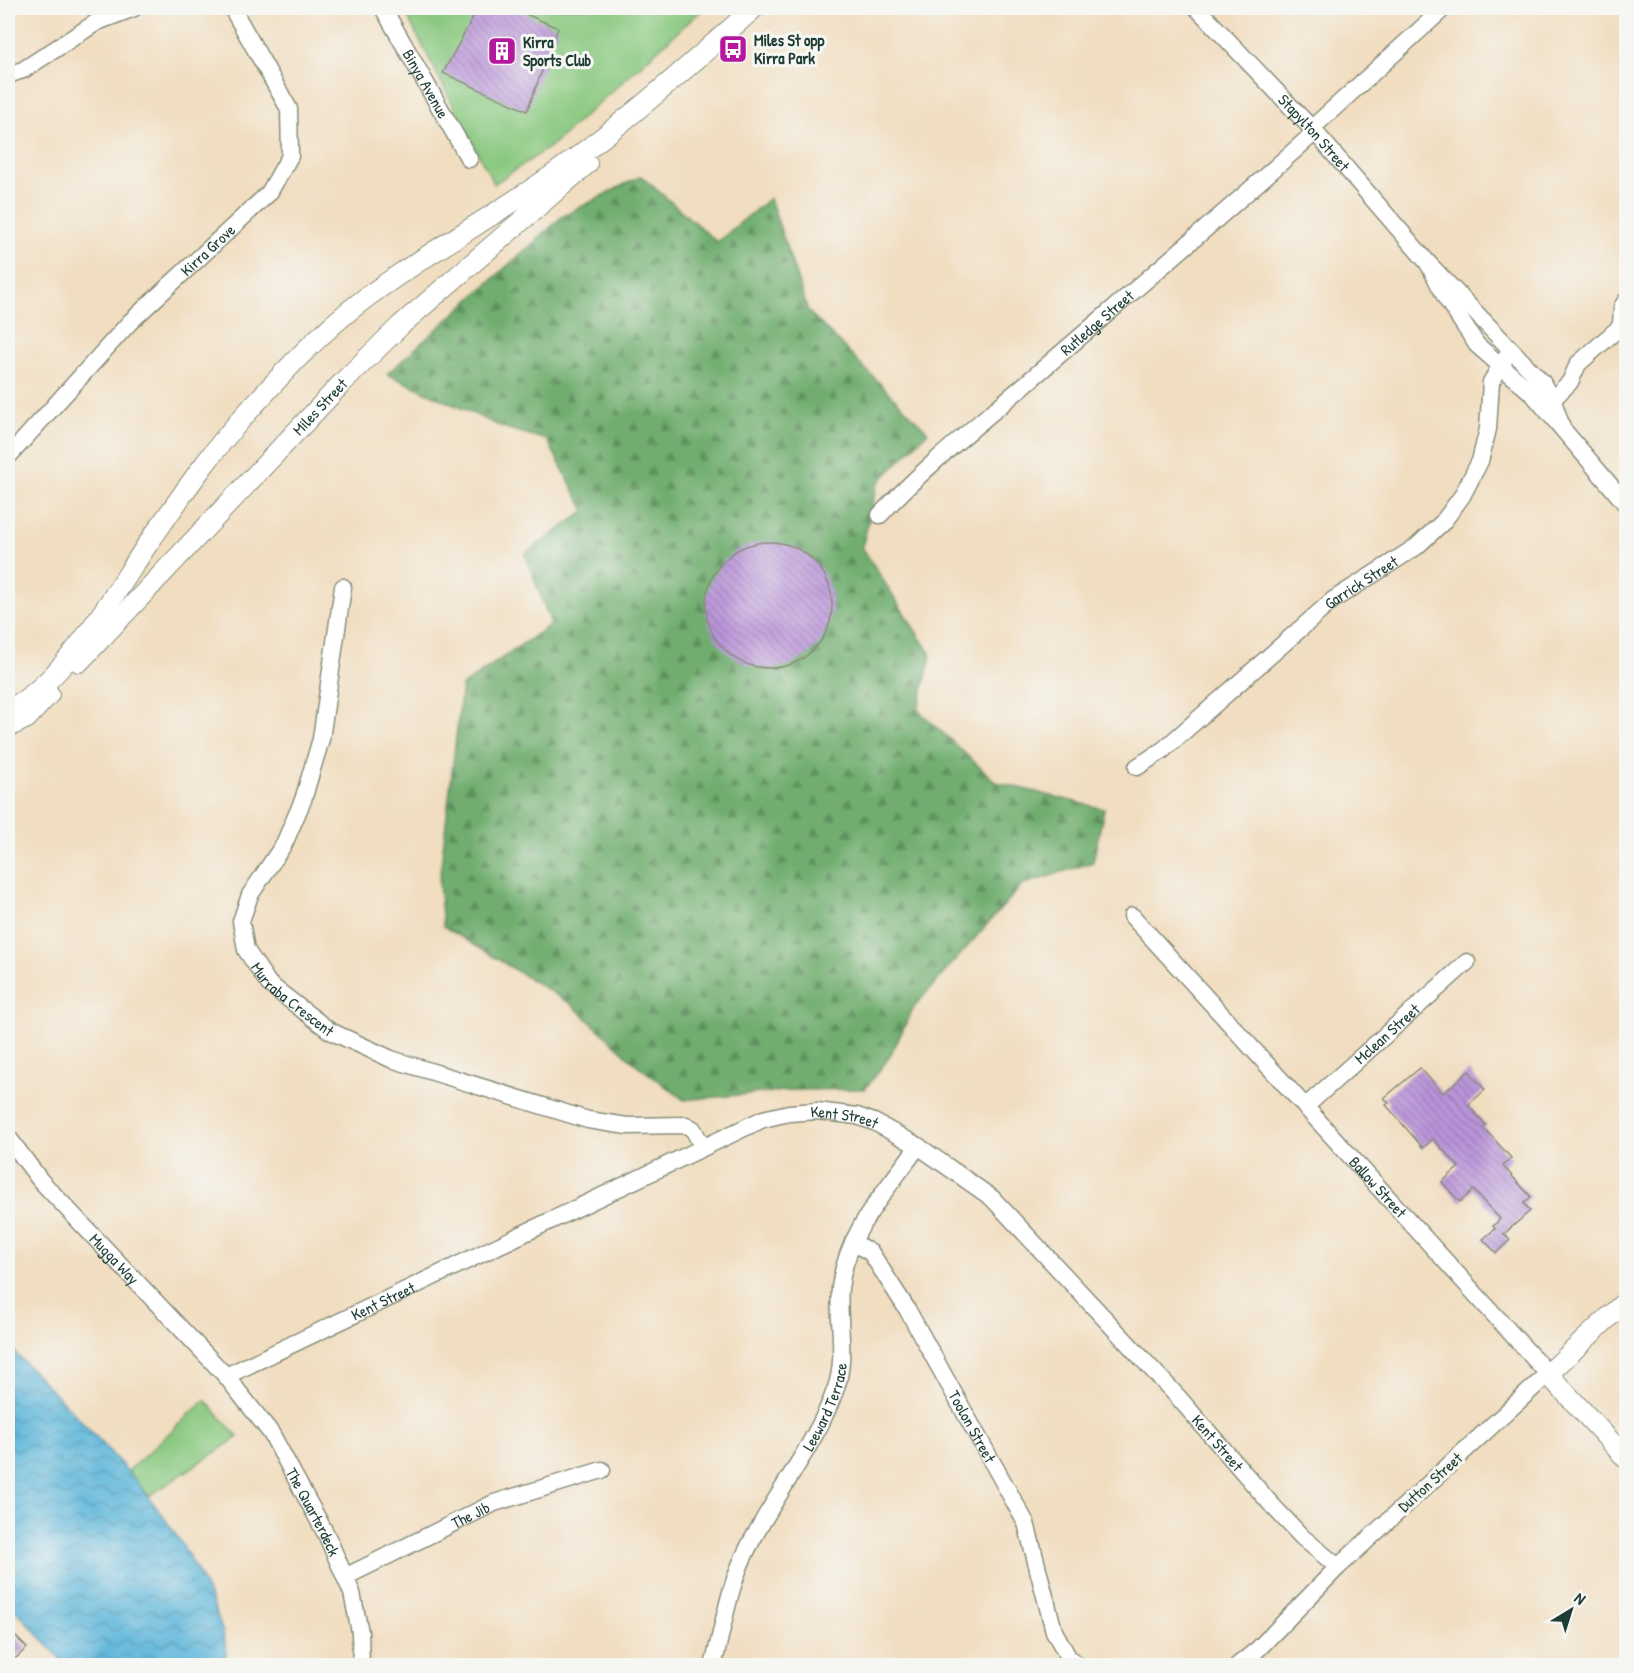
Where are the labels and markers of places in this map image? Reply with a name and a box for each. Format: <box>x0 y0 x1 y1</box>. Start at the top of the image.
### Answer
place label: Miles St opp Kirra Park <box>754 29 824 69</box>
place label: Kirra Sports Club <box>523 31 592 72</box>
bus stop icon: Miles St opp Kirra Park <box>717 33 749 65</box>
building icon: Kirra Sports Club <box>486 35 518 67</box>

